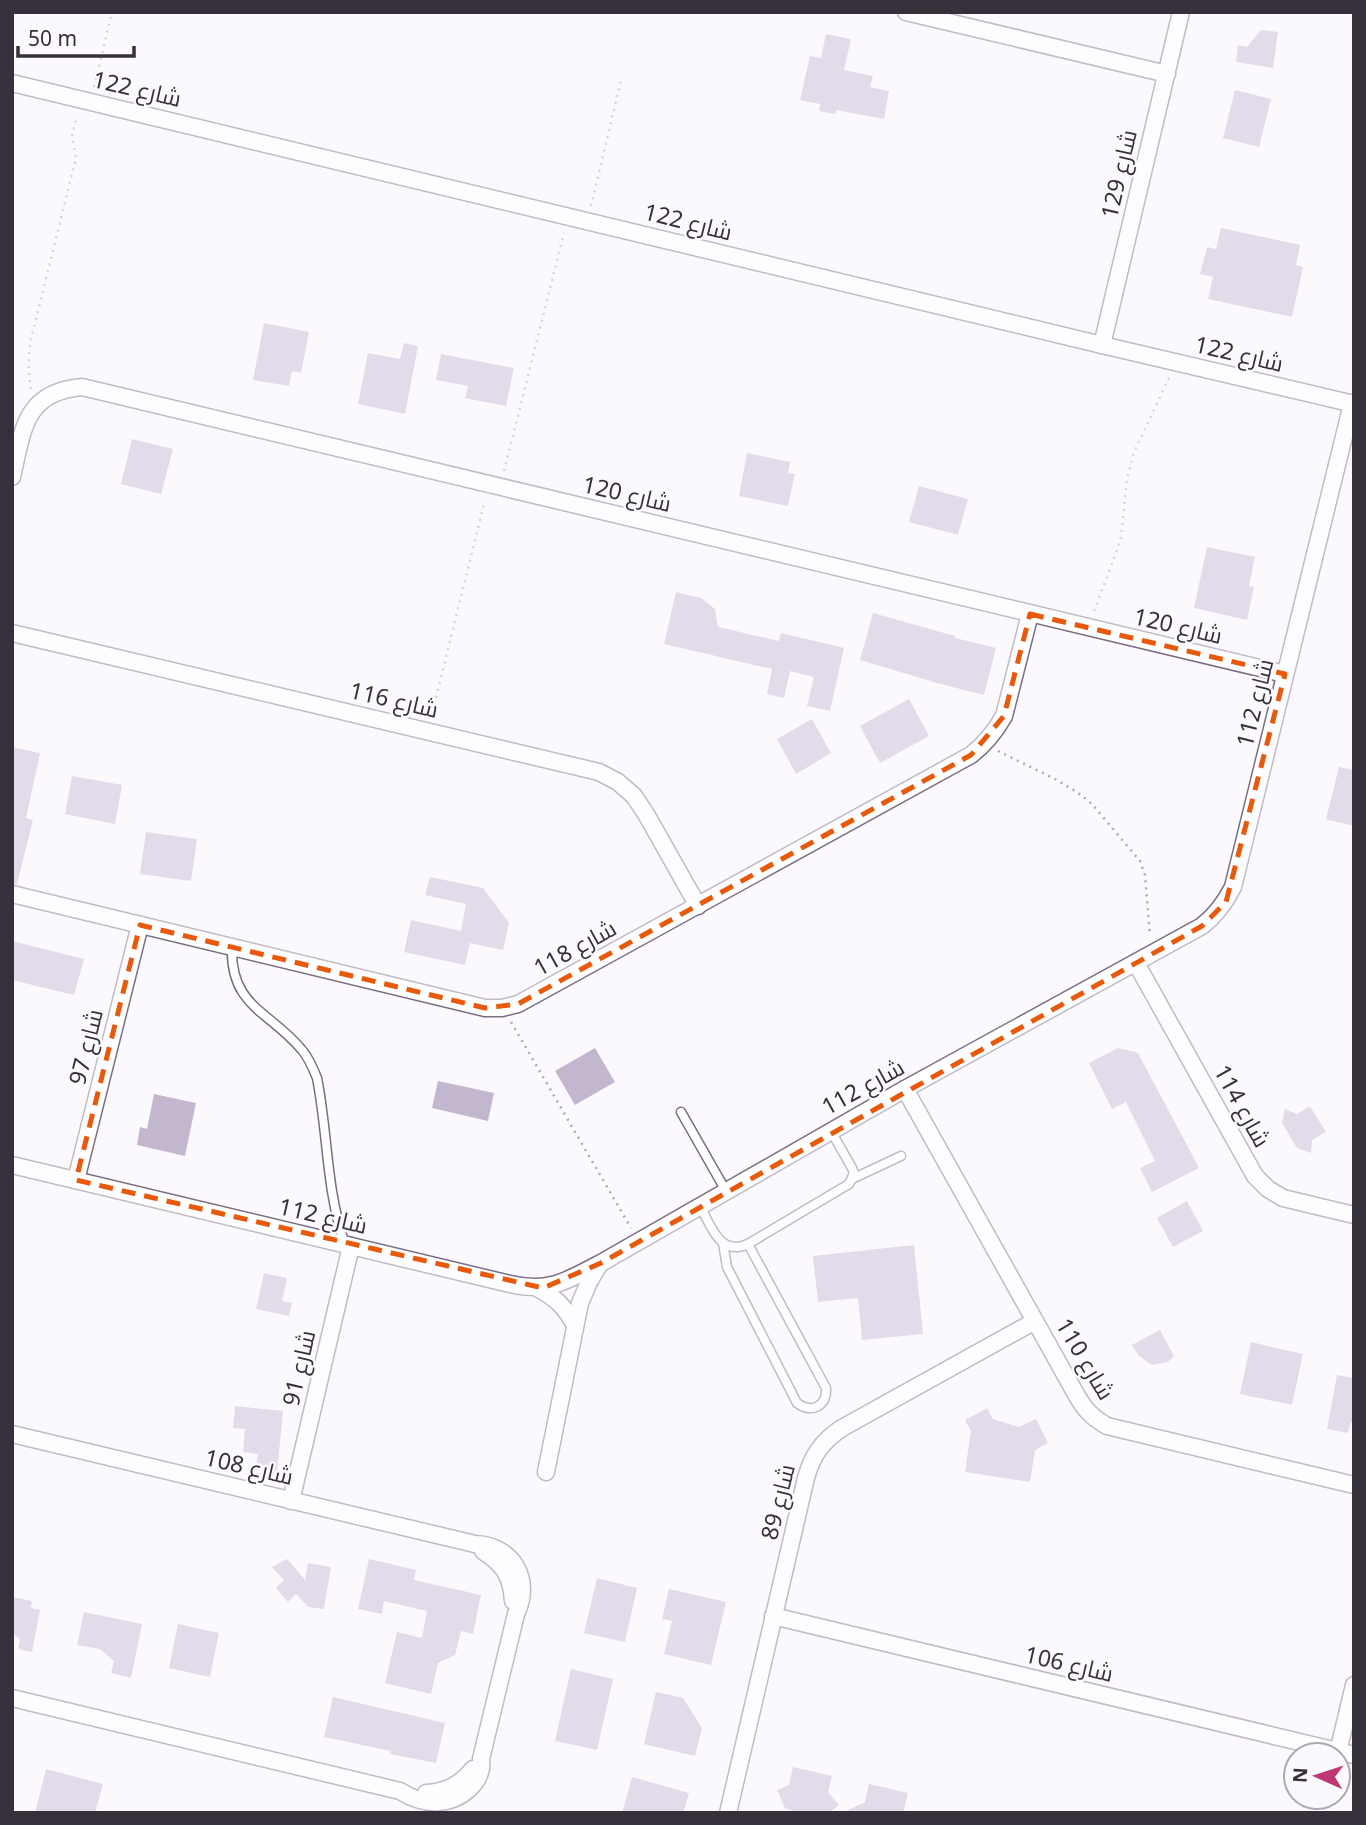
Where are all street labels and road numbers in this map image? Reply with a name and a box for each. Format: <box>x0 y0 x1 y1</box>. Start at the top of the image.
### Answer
street label: شارع 122 <box>90 62 185 115</box>
street label: شارع 129 <box>1092 126 1145 221</box>
street label: شارع 122 <box>640 195 736 248</box>
street label: شارع 122 <box>1192 327 1287 380</box>
street label: شارع 120 <box>580 467 675 520</box>
street label: شارع 120 <box>1131 599 1226 652</box>
street label: شارع 112 <box>1228 655 1281 751</box>
street label: شارع 116 <box>347 673 442 726</box>
street label: شارع 118 <box>527 911 622 984</box>
street label: شارع 97 <box>60 1006 111 1088</box>
street label: شارع 112 <box>815 1050 910 1123</box>
street label: شارع 114 <box>1206 1058 1279 1153</box>
street label: شارع 112 <box>276 1189 371 1242</box>
street label: شارع 110 <box>1048 1312 1123 1406</box>
street label: شارع 91 <box>274 1327 323 1409</box>
street label: شارع 108 <box>202 1440 297 1493</box>
street label: شارع 89 <box>752 1461 803 1543</box>
street label: شارع 106 <box>1022 1637 1117 1690</box>

